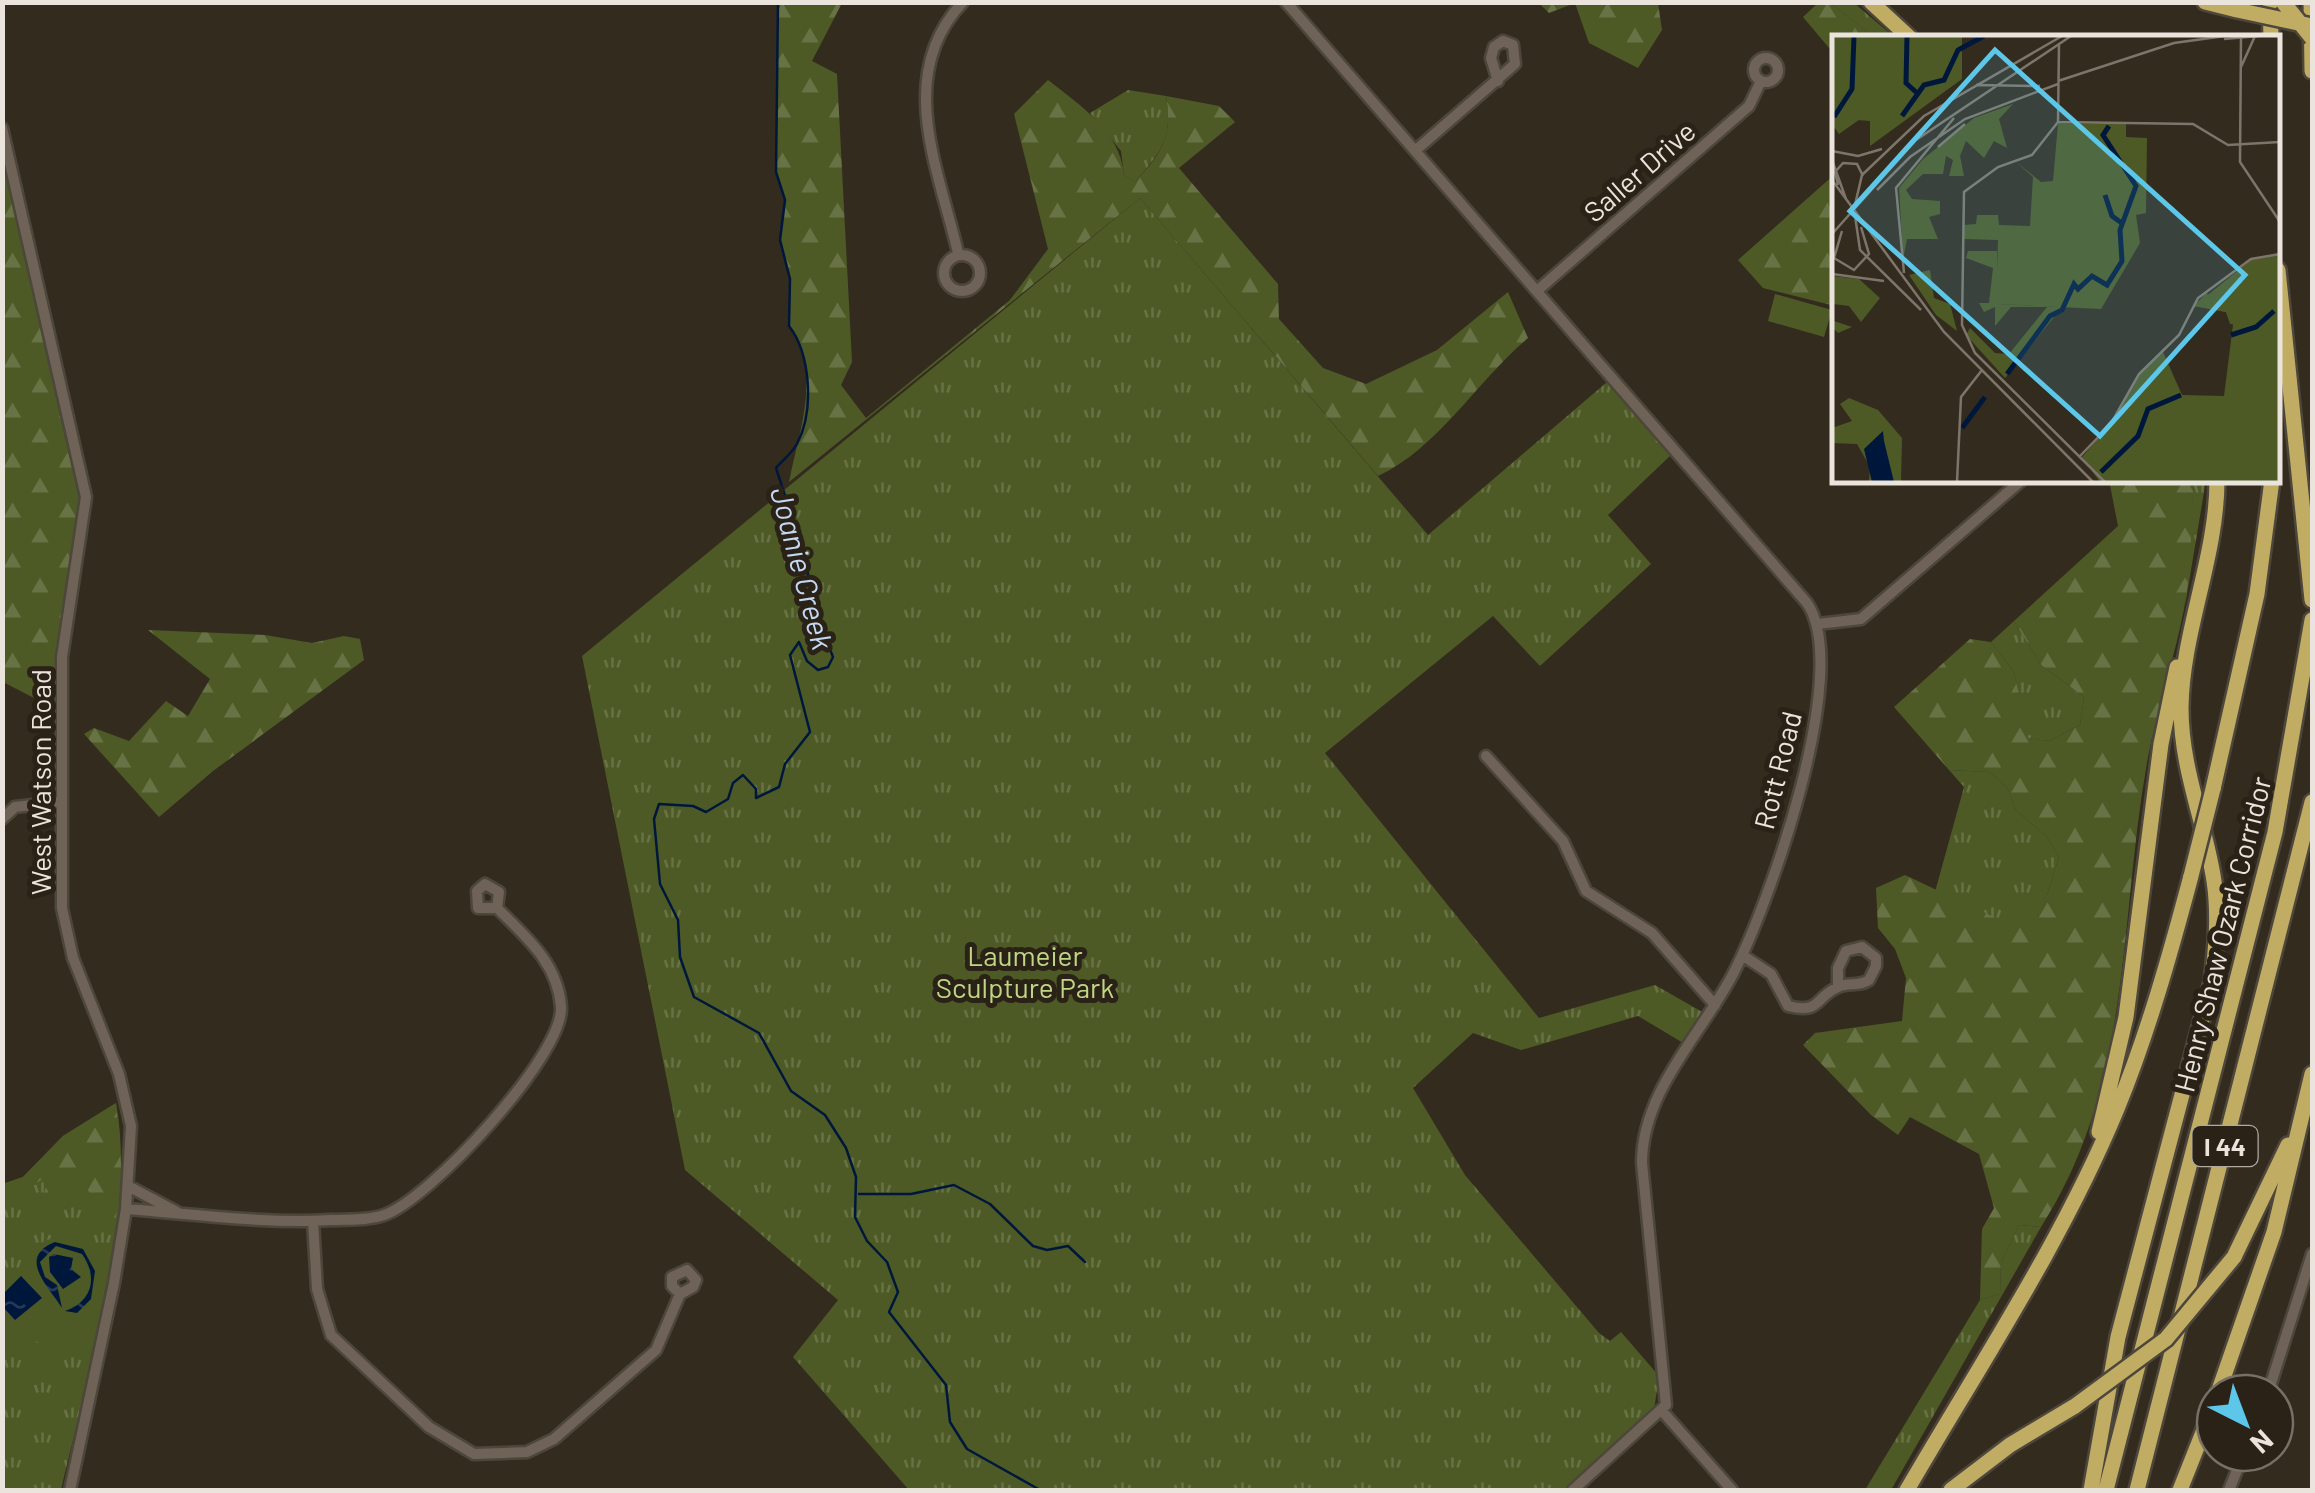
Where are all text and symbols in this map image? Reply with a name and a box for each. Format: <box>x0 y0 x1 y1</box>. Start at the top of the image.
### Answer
inset map <box>1832 35 2280 482</box>
street label: Saller Drive <box>1576 113 1702 229</box>
water label: Joanie Creek <box>764 483 842 654</box>
street label: West Watson Road <box>23 669 57 895</box>
street label: Rott Road <box>1746 708 1808 832</box>
street label: Henry Shaw Ozark Corridor <box>2166 773 2278 1095</box>
park label: Laumeier Sculpture Park <box>936 938 1114 1004</box>
road number: I 44 <box>2192 1126 2258 1166</box>
north arrow <box>2195 1373 2295 1473</box>
text: N <box>2244 1423 2281 1461</box>

